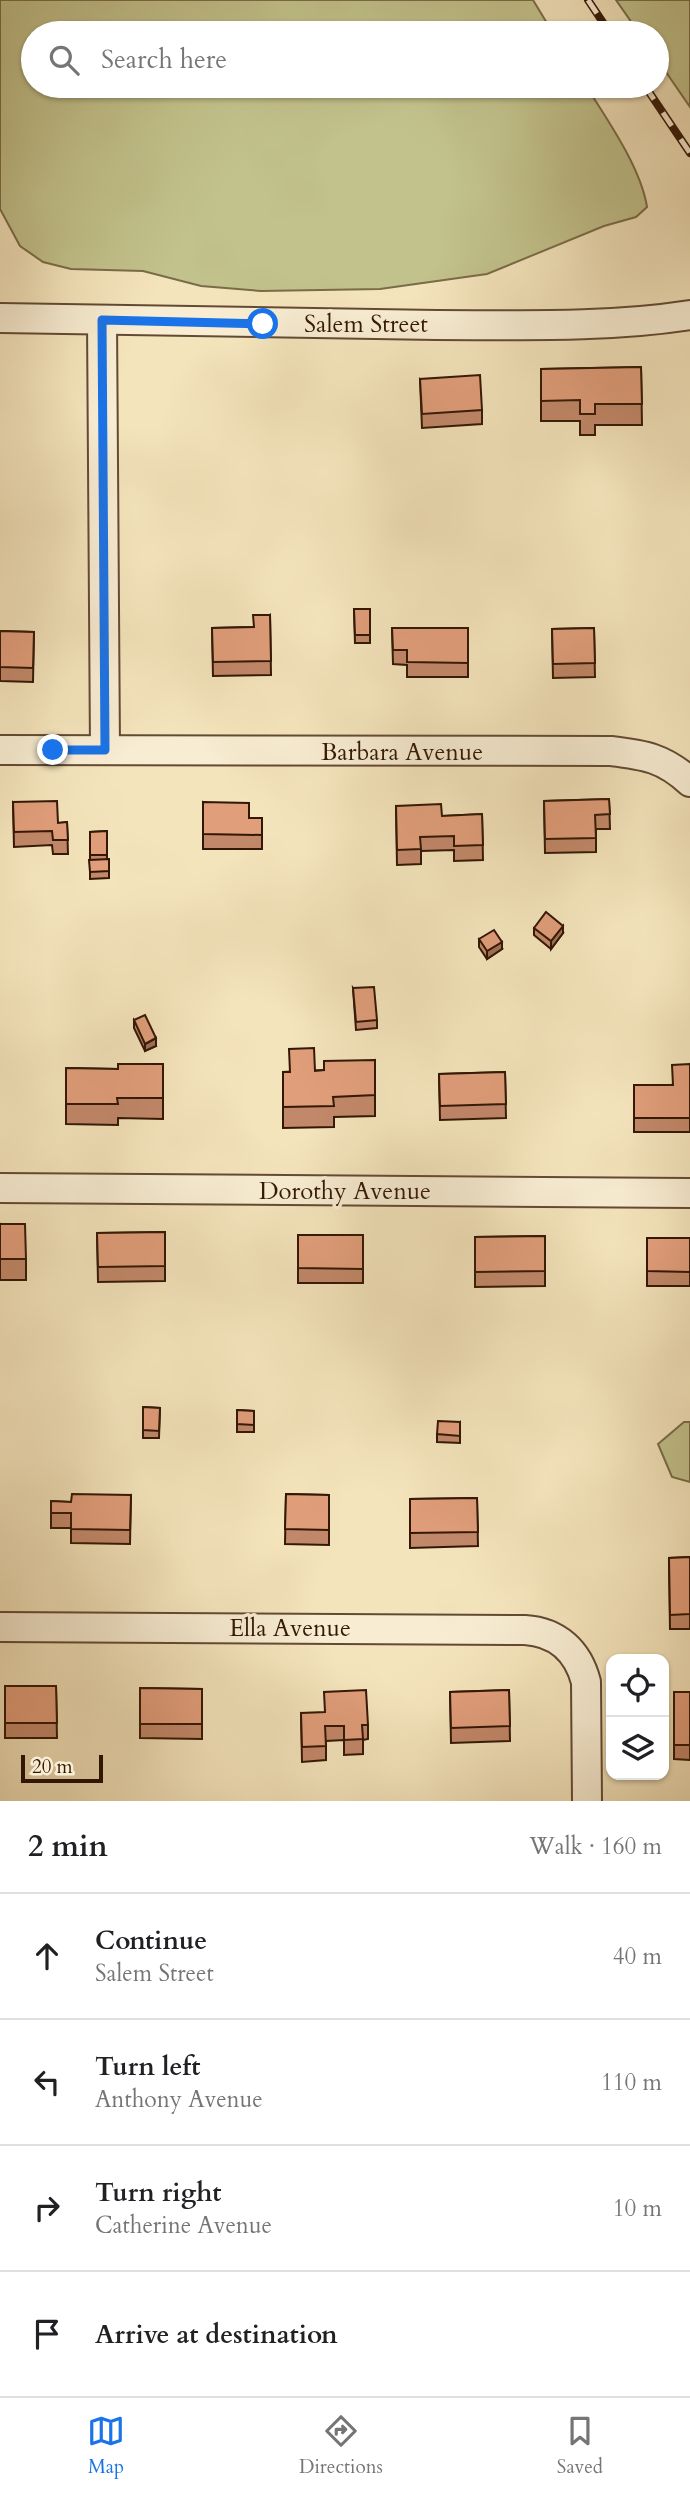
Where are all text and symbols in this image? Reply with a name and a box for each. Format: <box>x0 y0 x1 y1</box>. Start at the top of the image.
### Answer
search box <box>21 21 669 98</box>
icon: search <box>45 41 83 79</box>
text: Search here <box>101 42 227 77</box>
route start <box>247 308 278 339</box>
street label: Salem Street <box>304 308 428 341</box>
route end <box>37 734 68 765</box>
street label: Barbara Avenue <box>321 736 483 769</box>
street label: Dorothy Avenue <box>259 1175 431 1208</box>
street label: Ella Avenue <box>229 1612 351 1645</box>
map controls <box>606 1654 669 1780</box>
button: locate <box>606 1654 669 1717</box>
button: layers <box>606 1717 669 1780</box>
scale bar <box>21 1752 103 1784</box>
text: 20 m <box>32 1754 73 1780</box>
text: 2 min <box>28 1826 108 1867</box>
text: Walk · 160 m <box>529 1831 662 1862</box>
text: Continue <box>95 1923 207 1958</box>
icon: ahead <box>28 1937 66 1975</box>
text: 40 m <box>613 1941 662 1972</box>
text: Salem Street <box>95 1958 214 1989</box>
text: Turn left <box>95 2049 200 2084</box>
icon: left <box>28 2063 66 2101</box>
text: 110 m <box>601 2067 662 2098</box>
text: Anthony Avenue <box>95 2084 263 2115</box>
text: Turn right <box>95 2175 222 2210</box>
icon: right <box>28 2189 66 2227</box>
text: 10 m <box>613 2193 662 2224</box>
text: Catherine Avenue <box>95 2210 272 2241</box>
icon: arrive <box>28 2315 66 2353</box>
text: Arrive at destination <box>95 2317 338 2352</box>
tab: Map <box>87 2412 125 2480</box>
tab: Directions <box>299 2412 383 2480</box>
tab: Saved <box>557 2412 603 2480</box>

